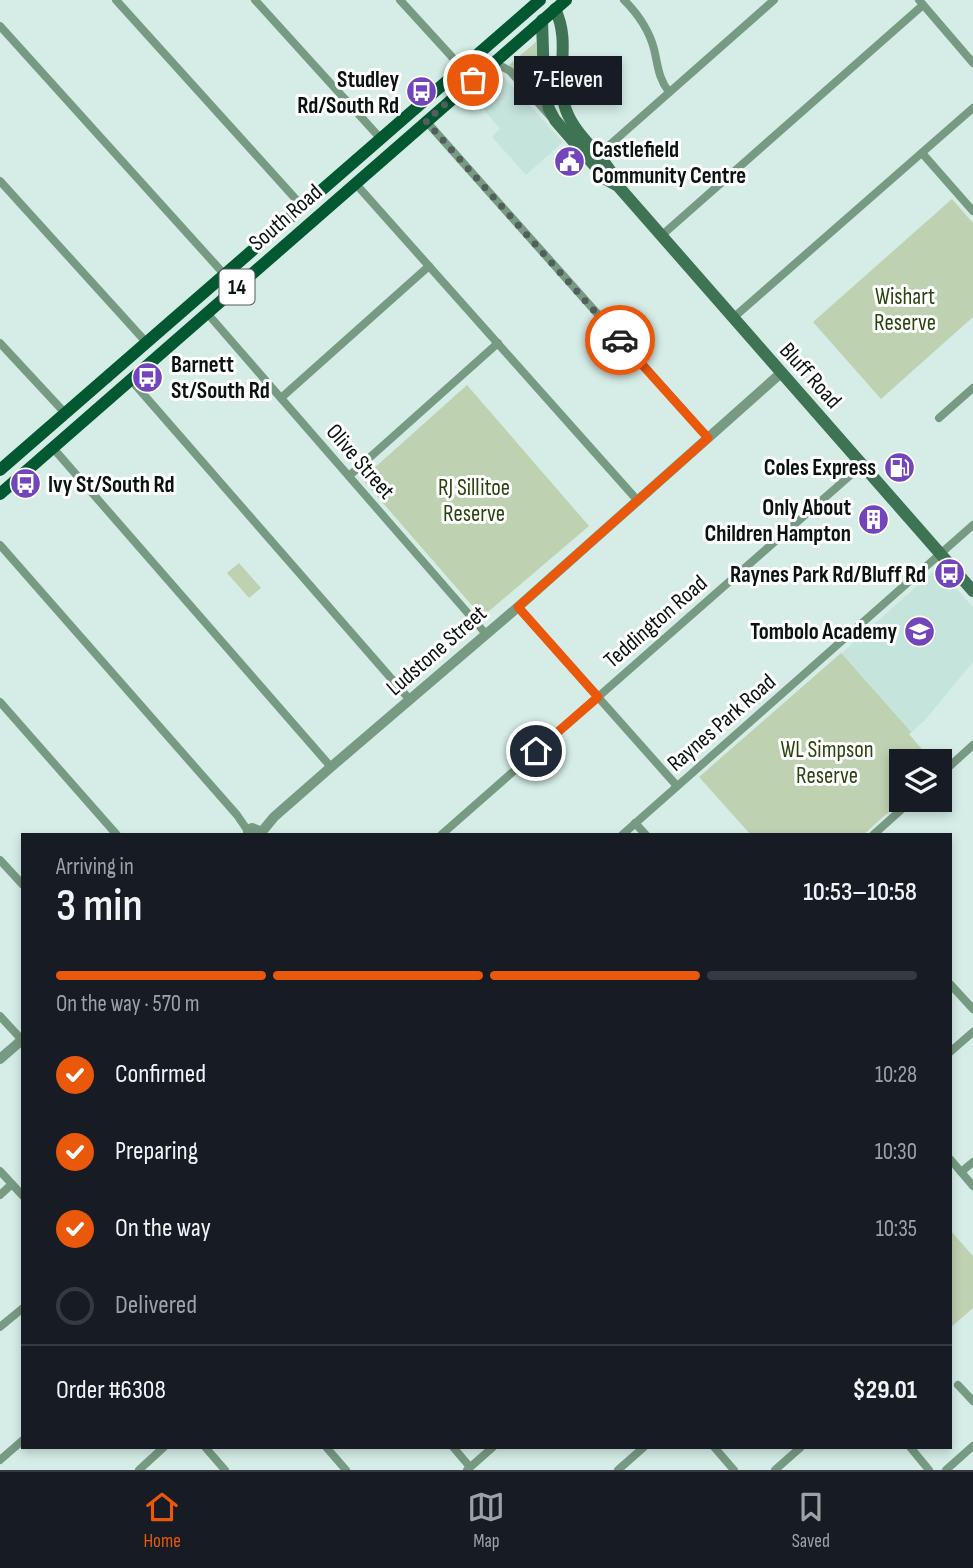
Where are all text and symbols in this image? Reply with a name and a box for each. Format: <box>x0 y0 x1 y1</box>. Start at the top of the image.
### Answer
pin <box>443 50 503 110</box>
callout: 7-Eleven <box>515 56 624 104</box>
icon: bag <box>454 61 492 99</box>
place label: Studley Rd/South Rd <box>297 66 399 120</box>
text: 7-Eleven <box>533 66 603 94</box>
bus stop icon: Studley Rd/South Rd <box>405 75 439 109</box>
place label: Castlefield Community Centre <box>592 136 746 190</box>
public building icon: Castlefield Community Centre <box>552 145 586 179</box>
street label: South Road <box>243 178 328 257</box>
road number: 14 <box>219 270 254 304</box>
park label: Wishart Reserve <box>874 283 936 337</box>
courier <box>585 305 655 375</box>
icon: car <box>601 321 639 359</box>
street label: Bluff Road <box>773 337 847 415</box>
place label: Barnett St/South Rd <box>171 351 270 405</box>
bus stop icon: Barnett St/South Rd <box>131 360 165 394</box>
street label: Olive Street <box>320 418 401 505</box>
fuel station icon: Coles Express <box>882 450 916 484</box>
place label: Coles Express <box>764 454 876 482</box>
bus stop icon: Ivy St/South Rd <box>8 467 42 501</box>
place label: Ivy St/South Rd <box>48 471 175 499</box>
park label: RJ Sillitoe Reserve <box>438 474 510 528</box>
place label: Only About Children Hampton <box>704 494 851 548</box>
building icon: Only About Children Hampton <box>857 503 891 537</box>
bus stop icon: Raynes Park Rd/Bluff Rd <box>932 557 966 591</box>
place label: Raynes Park Rd/Bluff Rd <box>730 561 926 589</box>
street label: Teddington Road <box>598 569 713 674</box>
street label: Ludstone Street <box>381 600 492 702</box>
school or university icon: Tombolo Academy <box>903 614 937 648</box>
place label: Tombolo Academy <box>750 618 897 646</box>
street label: Raynes Park Road <box>662 668 782 777</box>
pin <box>506 721 566 781</box>
icon: home <box>517 732 555 770</box>
park label: WL Simpson Reserve <box>780 736 874 790</box>
map controls <box>889 749 952 812</box>
button: layers <box>889 749 952 812</box>
text: Arriving in <box>56 853 134 881</box>
text: 10:53–10:58 <box>803 877 917 908</box>
text: 3 min <box>56 879 143 934</box>
text: On the way · 570 m <box>56 990 199 1018</box>
icon: check <box>56 1056 94 1094</box>
text: Confirmed <box>115 1059 206 1090</box>
text: 10:28 <box>875 1061 917 1089</box>
icon: check <box>56 1133 94 1171</box>
text: Preparing <box>115 1136 198 1167</box>
text: 10:30 <box>875 1138 917 1166</box>
icon: check <box>56 1210 94 1248</box>
text: On the way <box>115 1213 211 1244</box>
text: 10:35 <box>876 1215 917 1243</box>
text: Delivered <box>115 1290 197 1321</box>
text: Order #6308 <box>56 1375 166 1406</box>
text: $29.01 <box>852 1375 917 1406</box>
tab: Home <box>143 1488 181 1553</box>
tab: Map <box>467 1488 505 1553</box>
tab: Saved <box>792 1488 830 1553</box>

